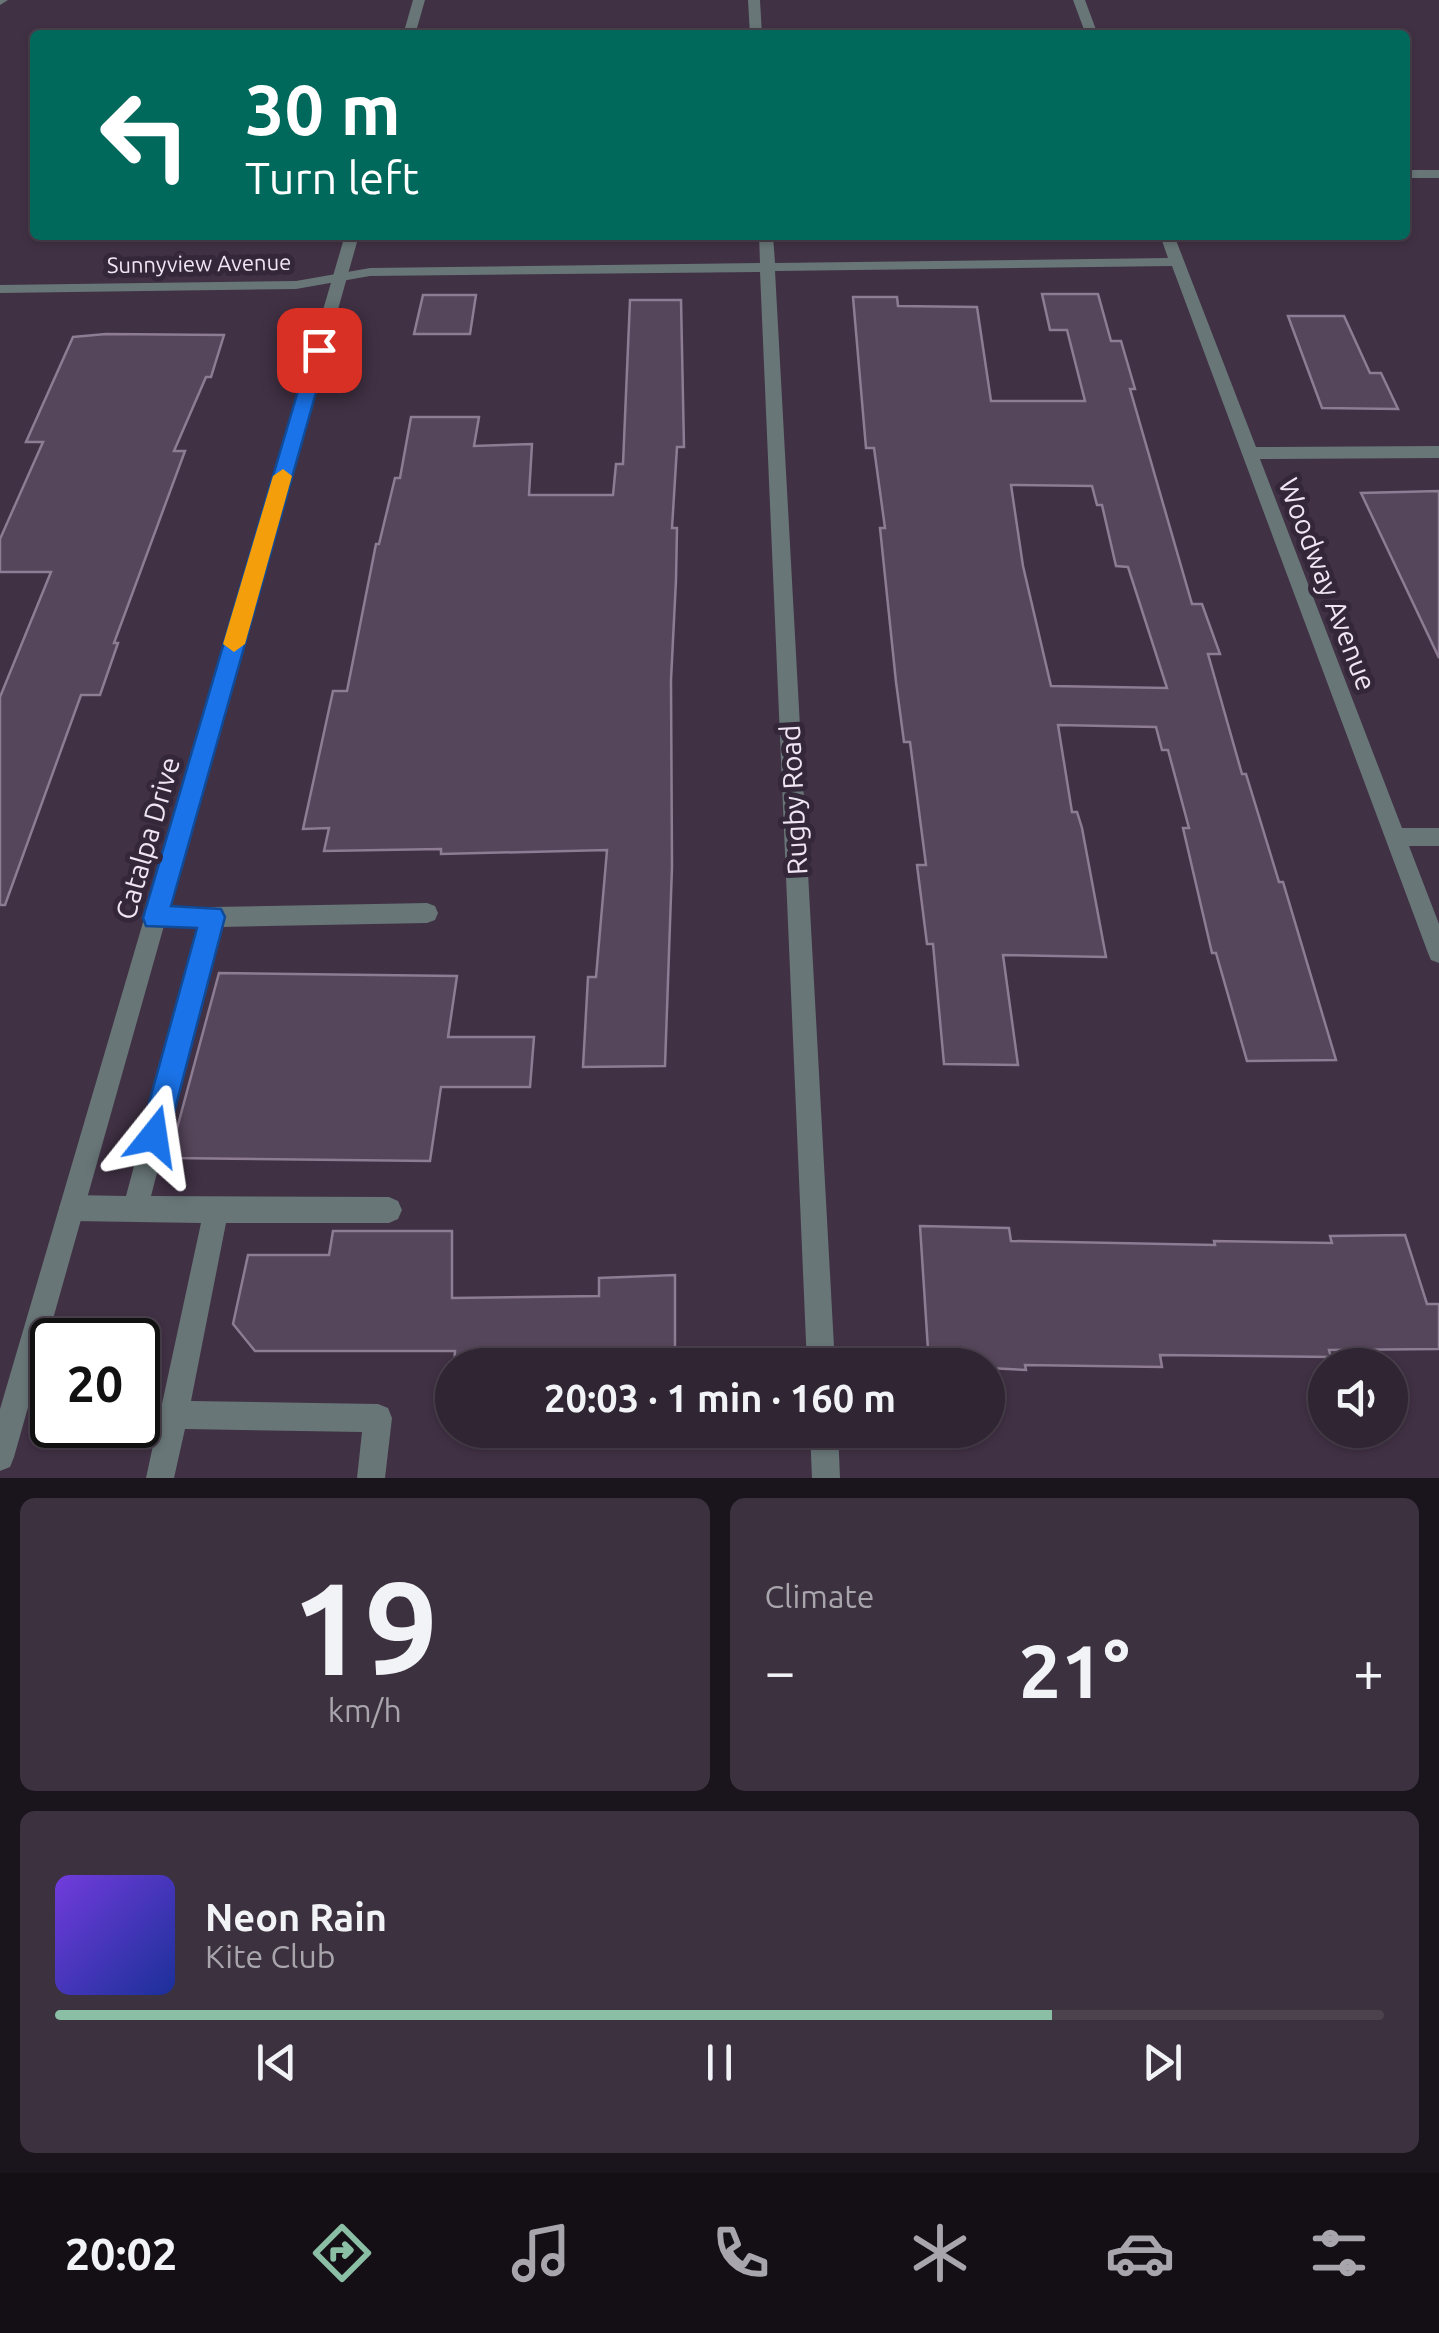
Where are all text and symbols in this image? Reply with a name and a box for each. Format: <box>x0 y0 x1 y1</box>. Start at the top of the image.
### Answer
icon: left <box>80 70 210 200</box>
text: 30 m <box>245 70 401 148</box>
text: Turn left <box>245 152 419 203</box>
street label: Sunnyview Avenue <box>107 249 291 277</box>
pin <box>277 308 362 393</box>
icon: arrive <box>292 323 347 378</box>
street label: Woodway Avenue <box>1273 473 1383 695</box>
street label: Rugby Road <box>774 724 812 876</box>
street label: Catalpa Drive <box>109 753 185 923</box>
position arrow <box>102 1084 206 1188</box>
speed limit sign: 20 <box>30 1318 160 1448</box>
map controls <box>1308 1348 1408 1448</box>
button: sound <box>1308 1348 1408 1448</box>
text: 20:03 · 1 min · 160 m <box>544 1377 896 1419</box>
text: 19 <box>291 1554 438 1700</box>
text: Climate <box>765 1578 875 1614</box>
text: 21° <box>1019 1628 1130 1712</box>
text: − <box>765 1640 796 1701</box>
text: + <box>1353 1640 1384 1701</box>
text: km/h <box>328 1692 402 1728</box>
text: Neon Rain <box>205 1896 387 1938</box>
text: Kite Club <box>205 1938 335 1974</box>
icon: previous <box>249 2035 304 2090</box>
icon: pause <box>692 2035 747 2090</box>
icon: next <box>1135 2035 1190 2090</box>
icon: directions <box>307 2218 377 2288</box>
icon: music <box>506 2218 576 2288</box>
icon: phone <box>706 2218 776 2288</box>
icon: climate <box>905 2218 975 2288</box>
icon: car <box>1105 2218 1175 2288</box>
icon: filters <box>1304 2218 1374 2288</box>
text: 20:02 <box>65 2228 177 2279</box>

